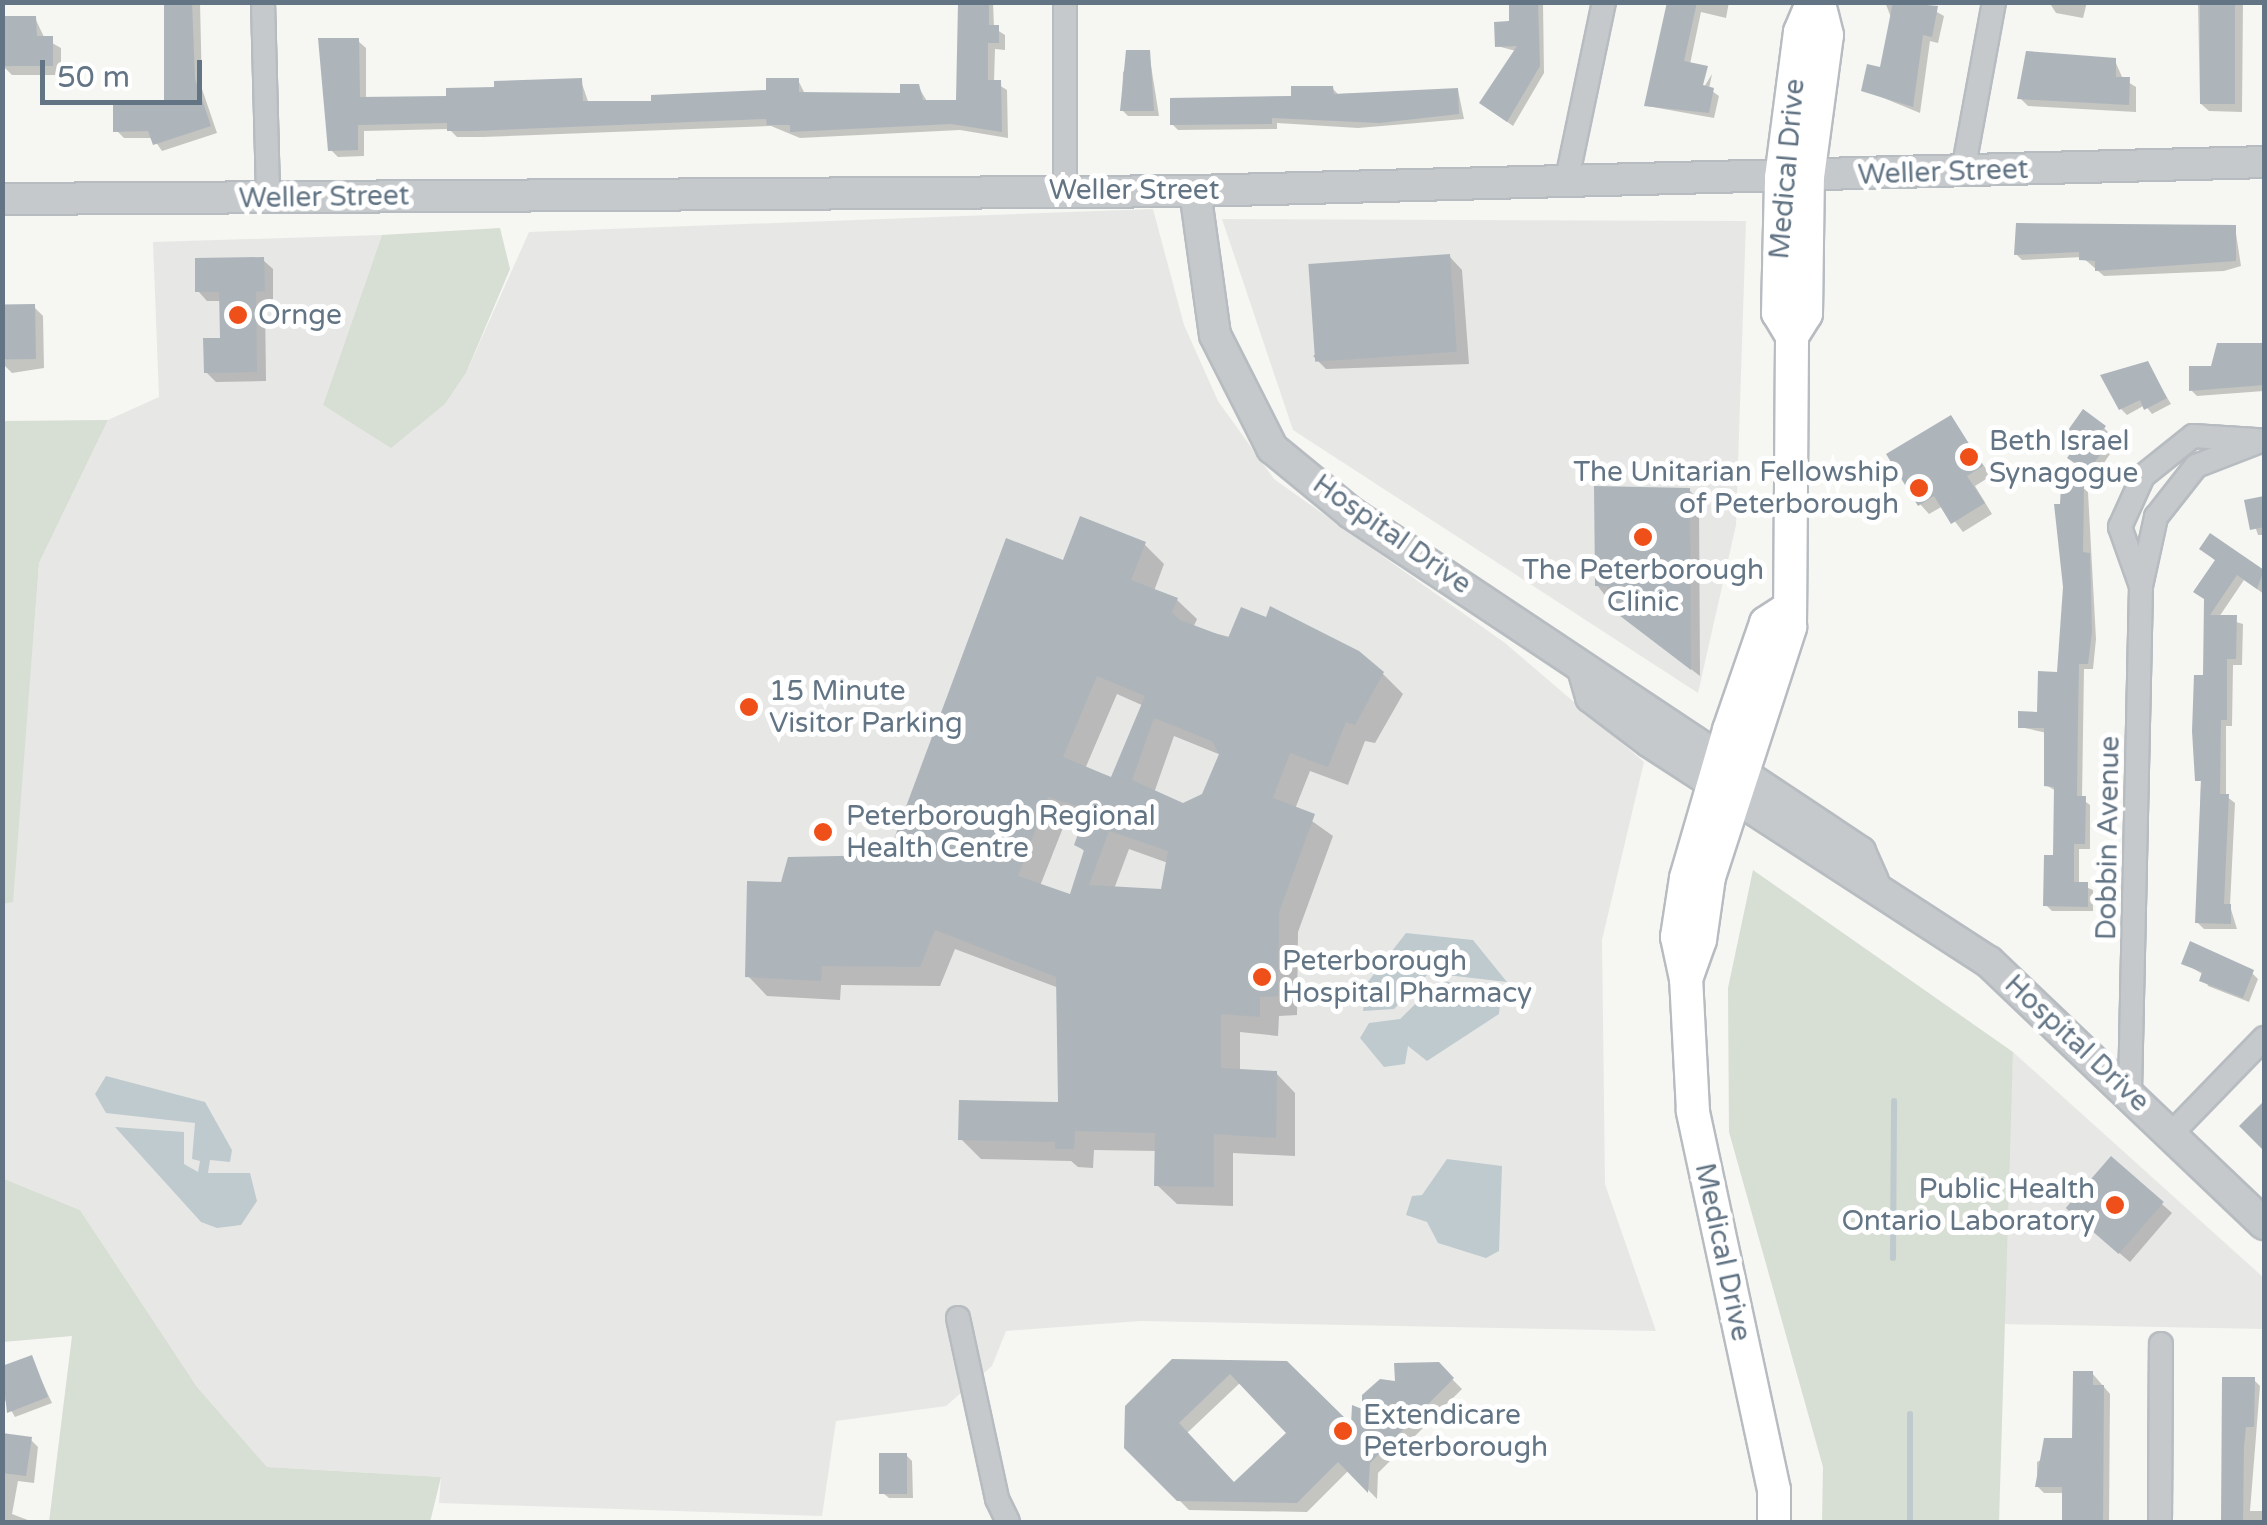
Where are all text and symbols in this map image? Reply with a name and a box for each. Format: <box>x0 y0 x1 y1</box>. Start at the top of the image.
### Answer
scale bar <box>45 40 208 102</box>
text: 50 m <box>57 59 130 96</box>
street label: Medical Drive <box>1762 77 1812 261</box>
street label: Weller Street <box>1857 152 2029 192</box>
street label: Weller Street <box>1049 173 1219 207</box>
street label: Weller Street <box>238 179 410 215</box>
place label: Ornge <box>258 298 342 332</box>
marker: Ornge <box>227 304 249 326</box>
place label: Beth Israel Synagogue <box>1989 424 2138 490</box>
marker: Beth Israel Synagogue <box>1958 446 1980 468</box>
place label: The Unitarian Fellowship of Peterborough <box>1573 455 1899 521</box>
street label: Hospital Drive <box>1306 467 1478 601</box>
marker: The Unitarian Fellowship of Peterborough <box>1908 477 1930 499</box>
marker: The Peterborough Clinic <box>1632 526 1654 548</box>
place label: The Peterborough Clinic <box>1522 553 1764 619</box>
place label: 15 Minute Visitor Parking <box>769 674 963 740</box>
marker: 15 Minute Visitor Parking <box>738 696 760 718</box>
street label: Dobbin Avenue <box>2089 736 2127 940</box>
place label: Peterborough Regional Health Centre <box>846 799 1156 865</box>
marker: Peterborough Regional Health Centre <box>810 819 836 845</box>
place label: Peterborough Hospital Pharmacy <box>1282 944 1532 1010</box>
marker: Peterborough Hospital Pharmacy <box>1251 966 1273 988</box>
street label: Hospital Drive <box>1998 967 2156 1119</box>
street label: Medical Drive <box>1688 1160 1758 1344</box>
place label: Public Health Ontario Laboratory <box>1841 1172 2095 1238</box>
marker: Public Health Ontario Laboratory <box>2104 1194 2126 1216</box>
place label: Extendicare Peterborough <box>1363 1398 1548 1464</box>
marker: Extendicare Peterborough <box>1332 1420 1354 1442</box>

